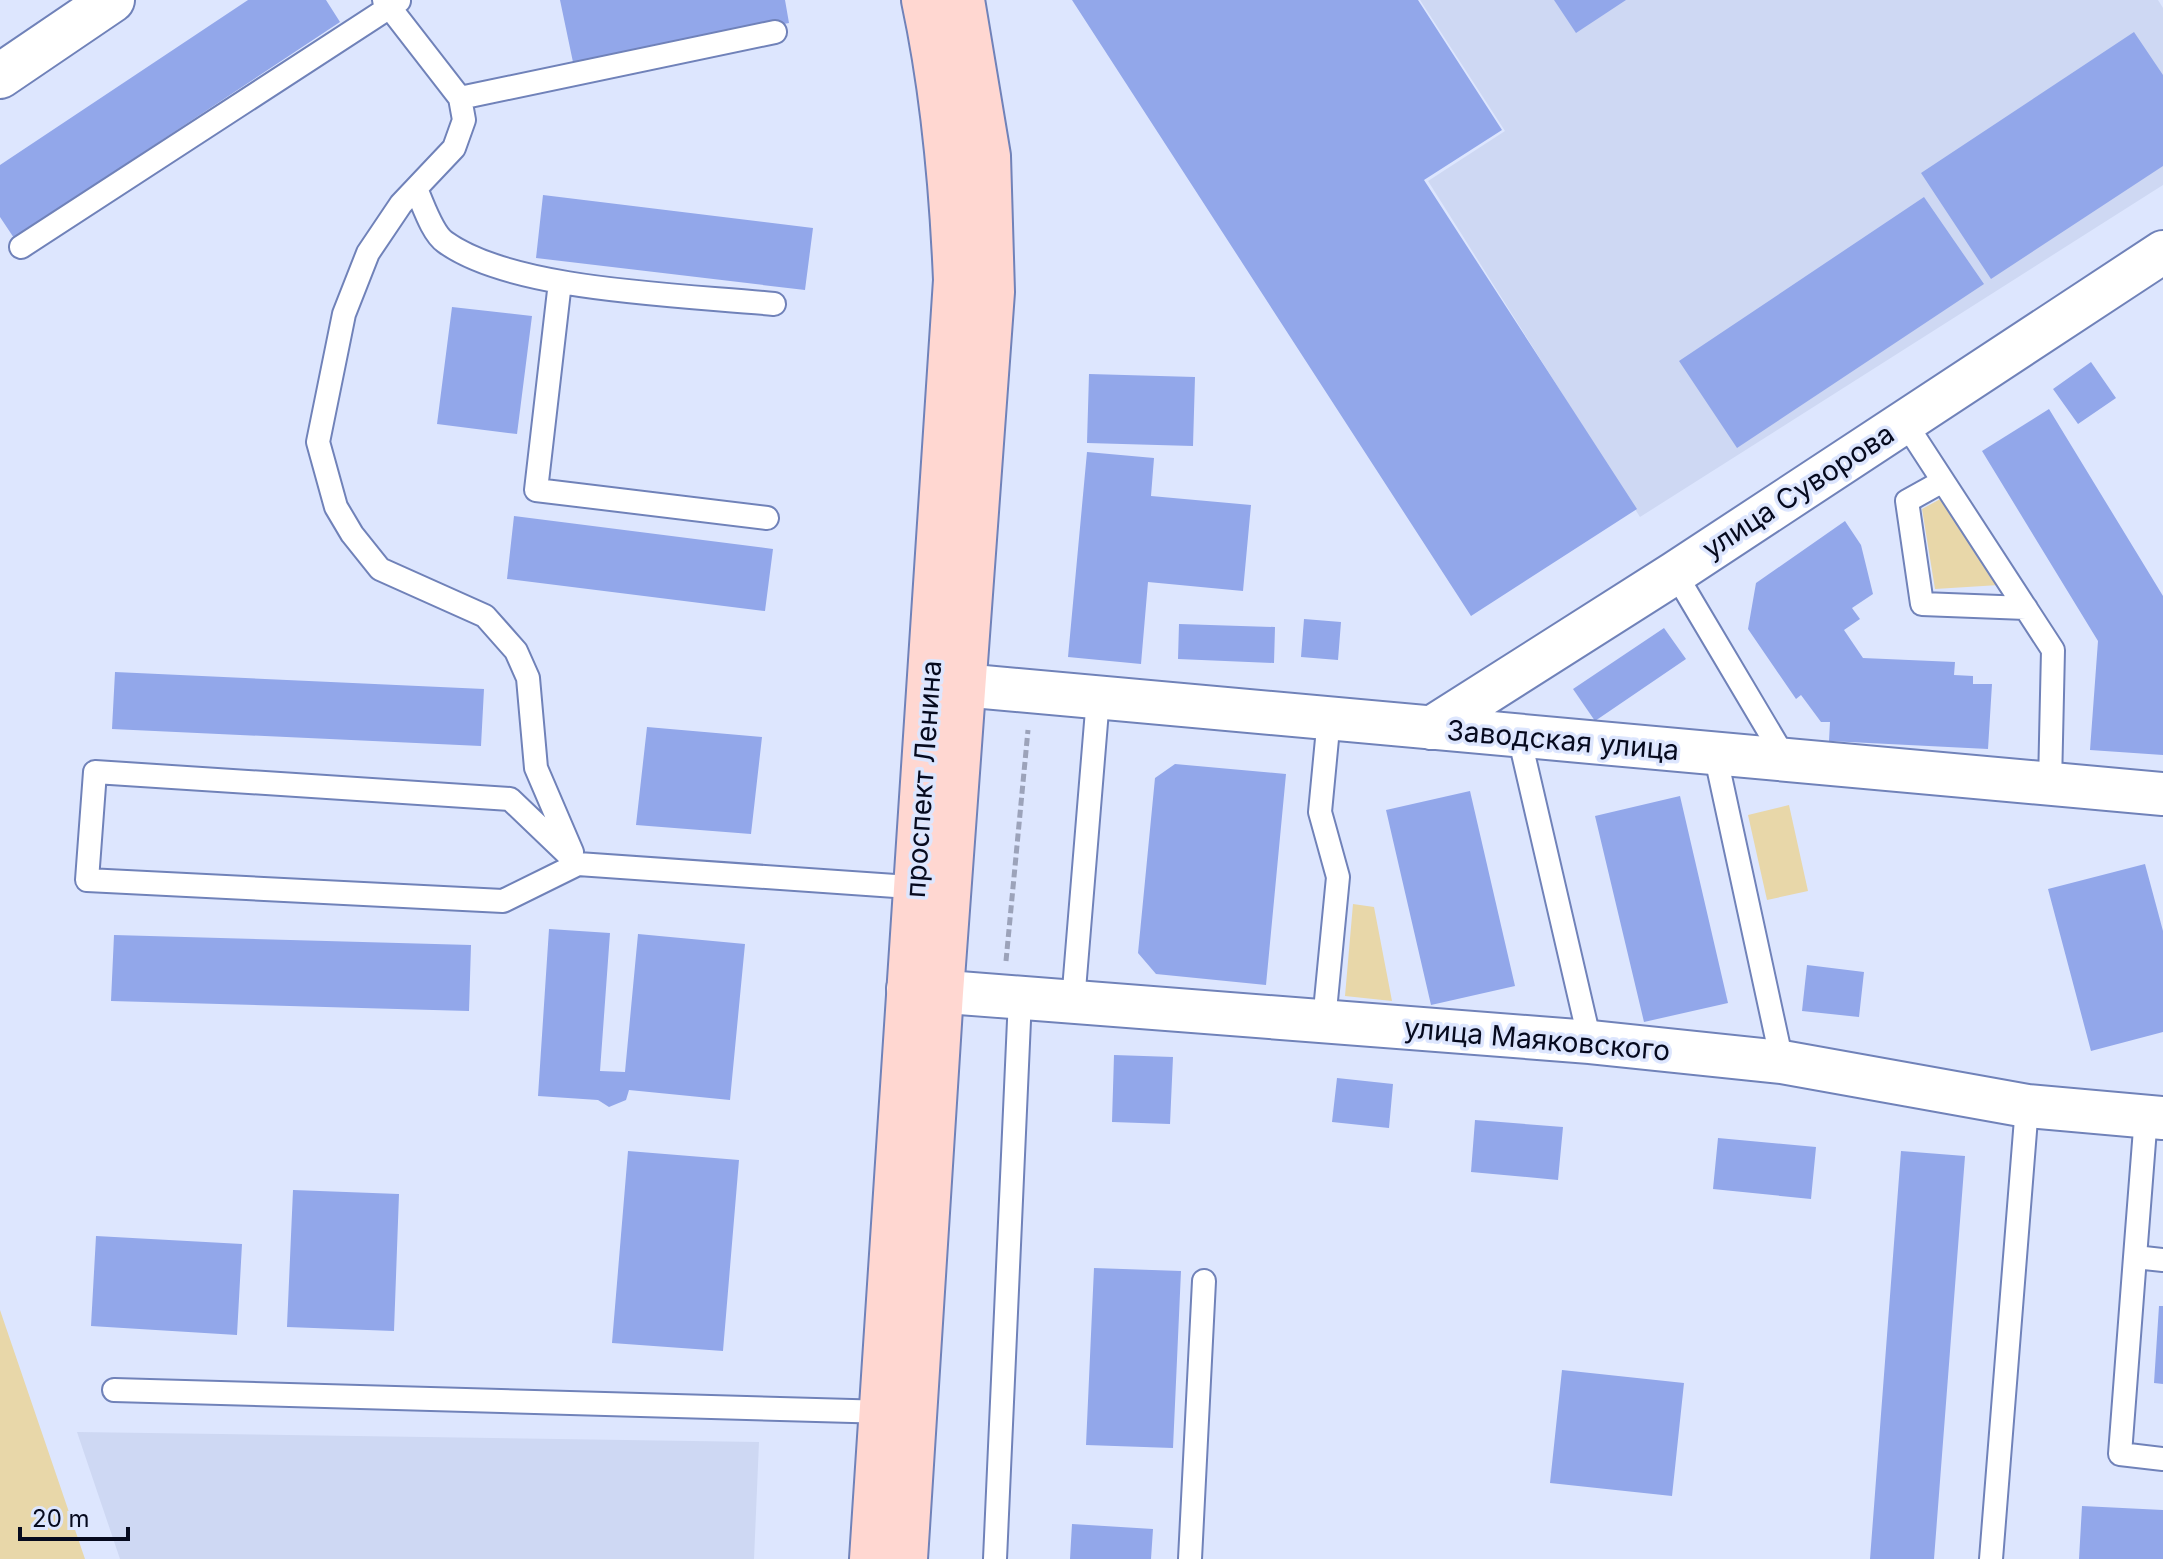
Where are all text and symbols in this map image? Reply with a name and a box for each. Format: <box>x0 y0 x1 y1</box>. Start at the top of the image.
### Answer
street label: улица Суворова <box>1696 416 1900 566</box>
street label: проспект Ленина <box>898 659 948 899</box>
street label: Заводская улица <box>1445 713 1681 767</box>
street label: улица Маяковского <box>1403 1010 1671 1068</box>
scale bar <box>20 1491 128 1541</box>
text: 20 m <box>32 1504 90 1533</box>

